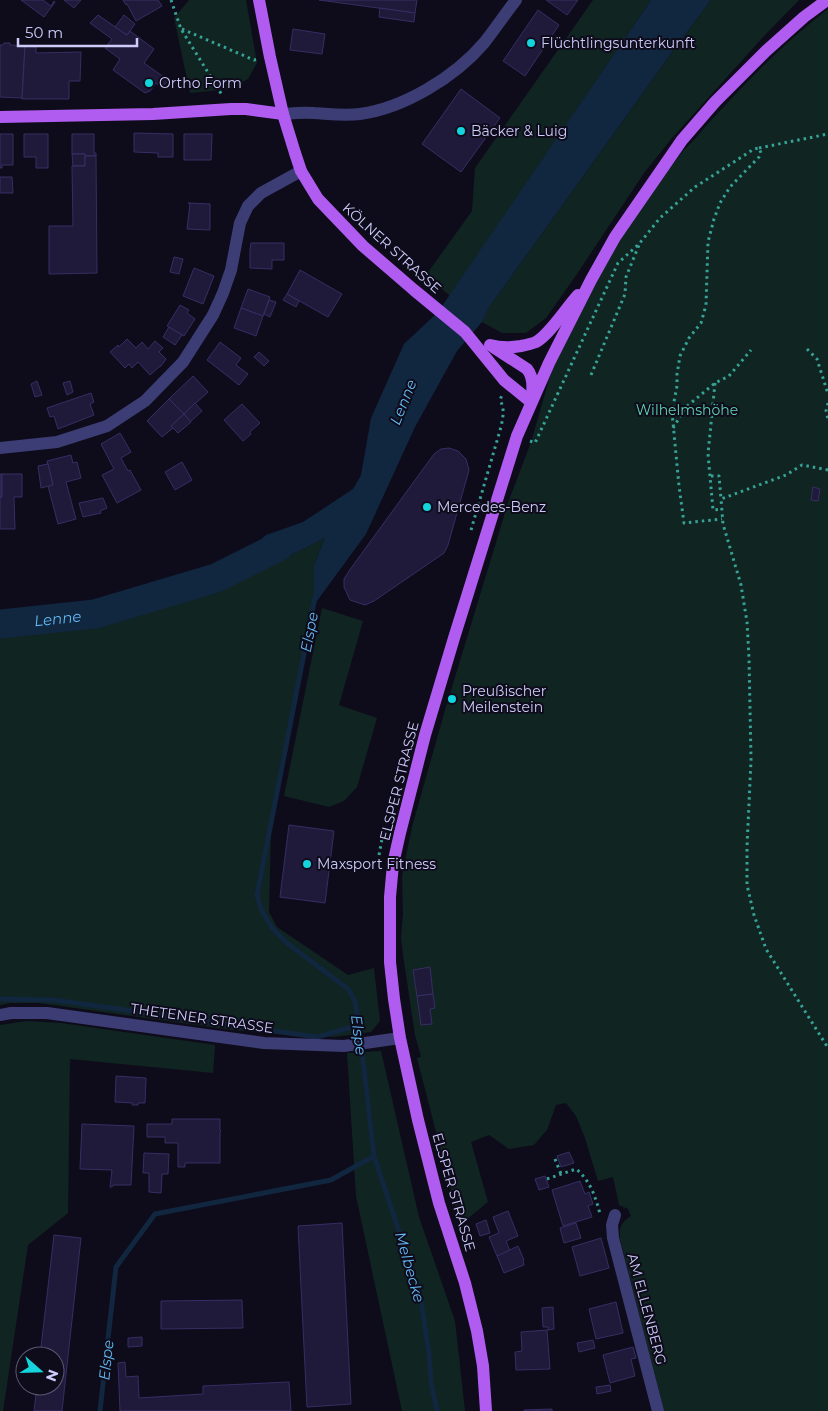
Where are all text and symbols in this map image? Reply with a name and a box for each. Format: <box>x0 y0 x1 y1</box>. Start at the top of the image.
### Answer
scale bar <box>18 15 136 47</box>
text: 50 m <box>25 23 63 42</box>
place label: Flüchtlingsunterkunft <box>541 34 695 52</box>
marker: Flüchtlingsunterkunft <box>525 37 537 49</box>
place label: Ortho Form <box>159 74 242 92</box>
marker: Ortho Form <box>143 77 155 89</box>
place label: Bäcker & Luig <box>471 122 567 140</box>
marker: Bäcker & Luig <box>455 125 467 137</box>
street label: KÖLNER STRASSE <box>339 199 445 297</box>
water label: Lenne <box>385 377 421 427</box>
park label: Wilhelmshöhe <box>636 401 738 419</box>
place label: Mercedes-Benz <box>437 498 546 516</box>
marker: Mercedes-Benz <box>421 501 433 513</box>
water label: Lenne <box>33 606 82 630</box>
water label: Elspe <box>296 610 322 654</box>
place label: Preußischer Meilenstein <box>462 682 547 716</box>
marker: Preußischer Meilenstein <box>446 693 458 705</box>
street label: ELSPER STRASSE <box>375 719 423 843</box>
place label: Maxsport Fitness <box>317 855 436 873</box>
marker: Maxsport Fitness <box>301 858 313 870</box>
street label: THETENER STRASSE <box>129 999 275 1037</box>
water label: Elspe <box>347 1014 371 1056</box>
street label: ELSPER STRASSE <box>428 1131 480 1253</box>
water label: Melbecke <box>391 1229 429 1305</box>
street label: AM ELLENBERG <box>623 1251 671 1367</box>
water label: Elspe <box>94 1339 118 1381</box>
north arrow <box>15 1346 65 1396</box>
text: N <box>42 1367 63 1384</box>

